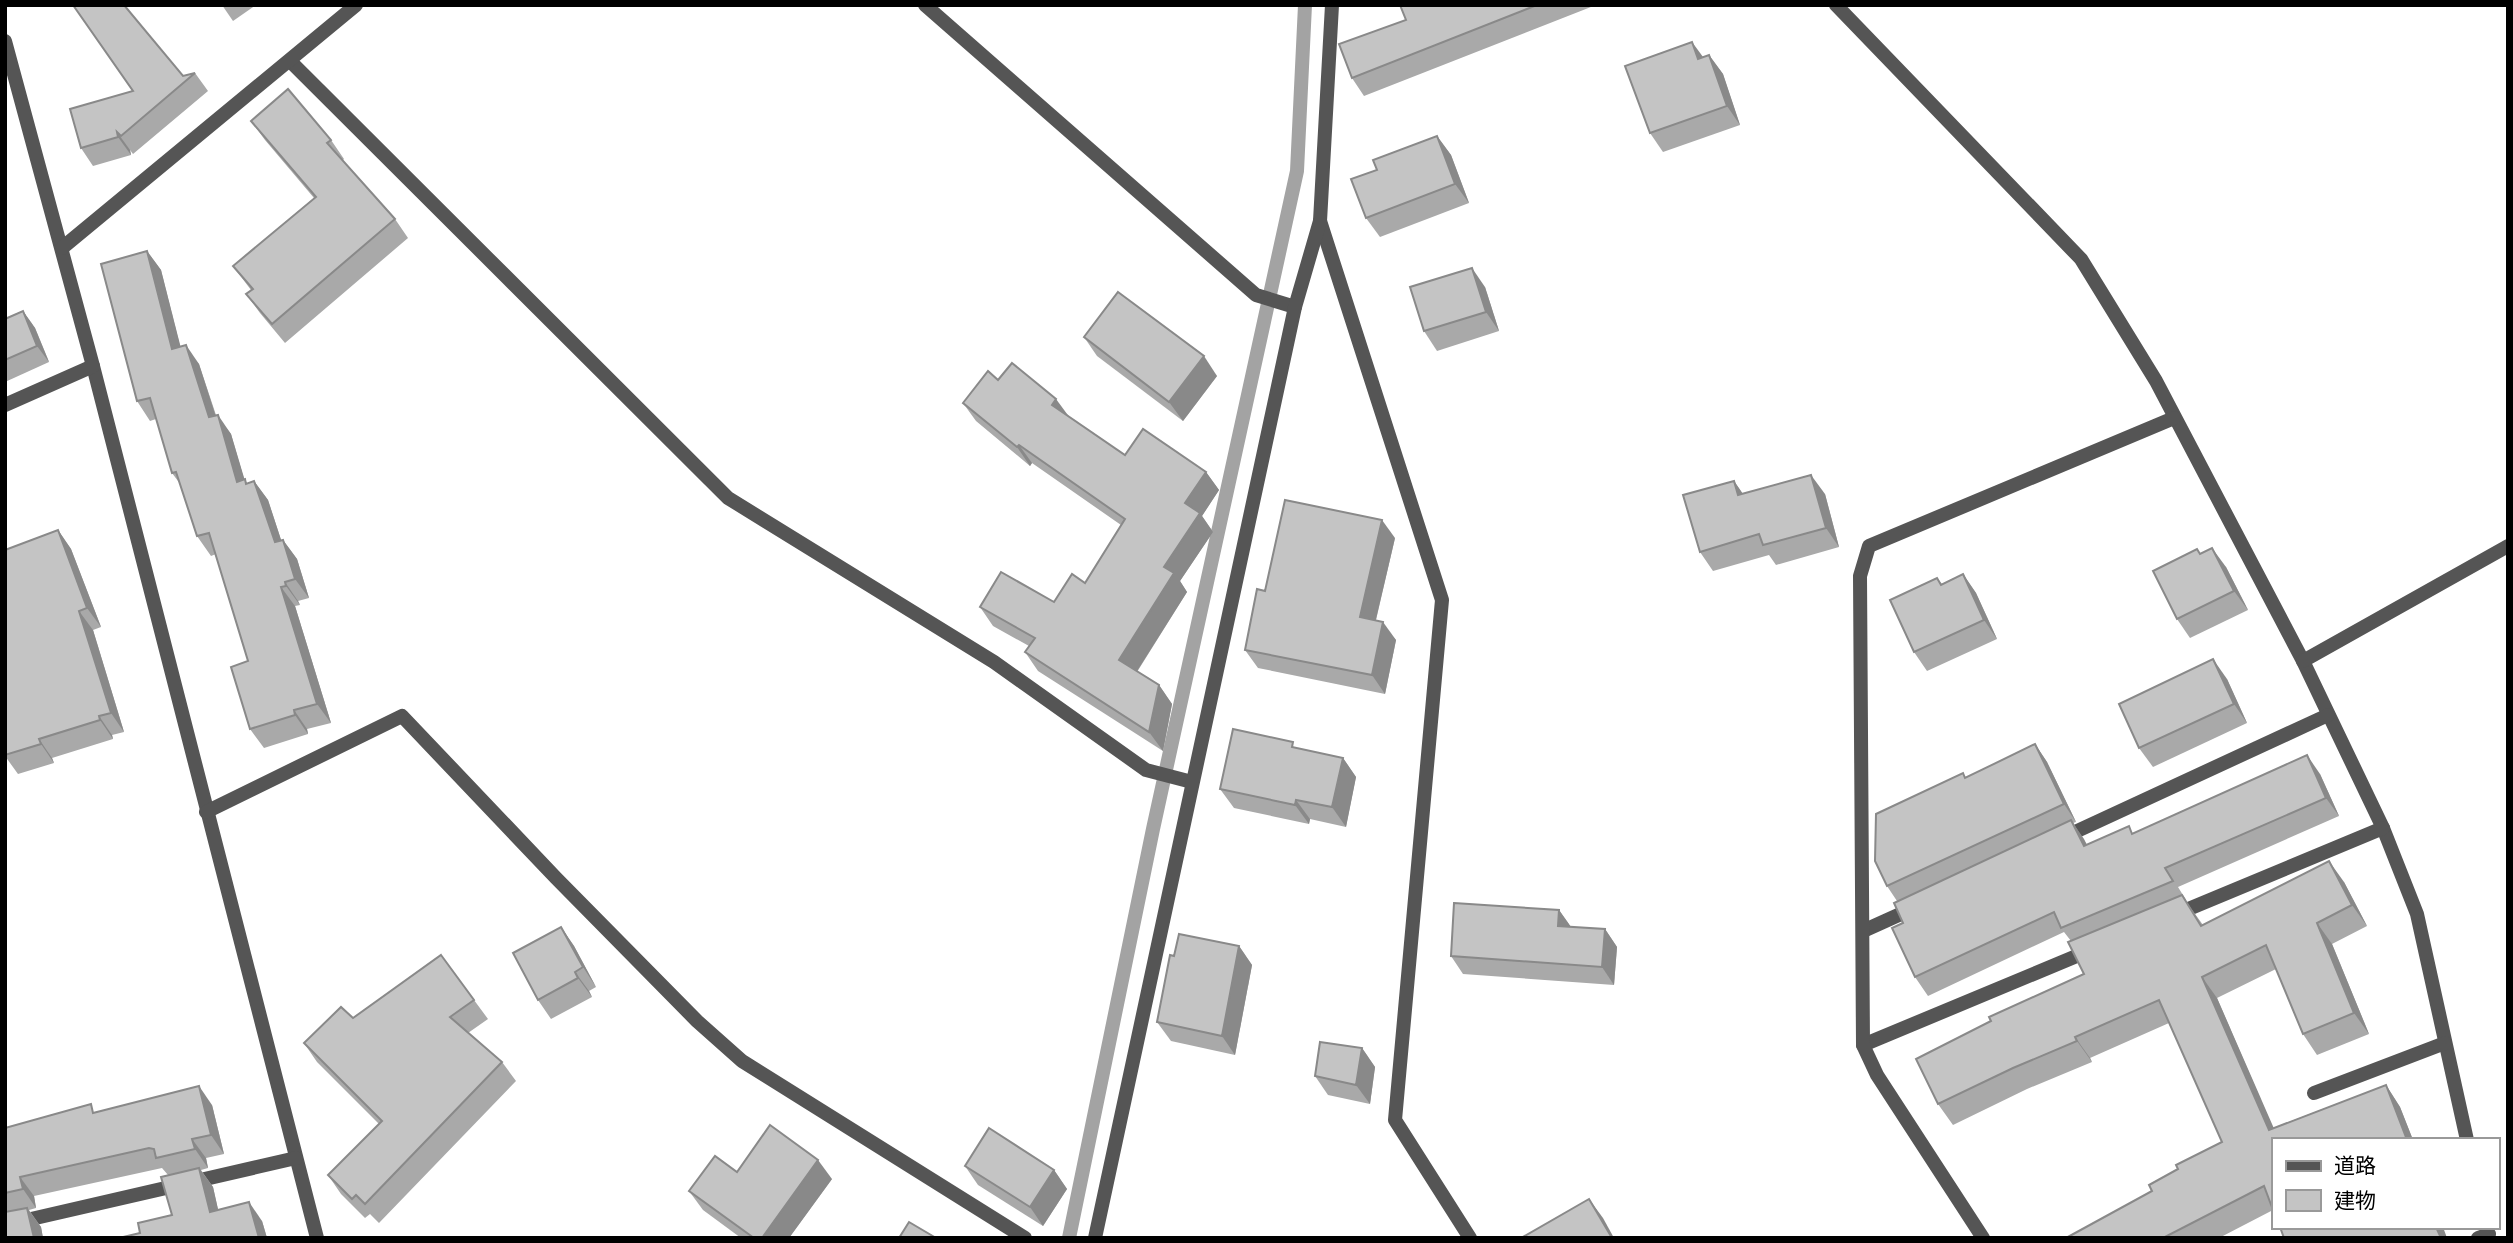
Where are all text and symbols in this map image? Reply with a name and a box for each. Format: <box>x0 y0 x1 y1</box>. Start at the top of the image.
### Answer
legend <box>2272 1138 2499 1229</box>
text: 道路 <box>2334 1153 2376 1178</box>
text: 建物 <box>2334 1188 2376 1213</box>

